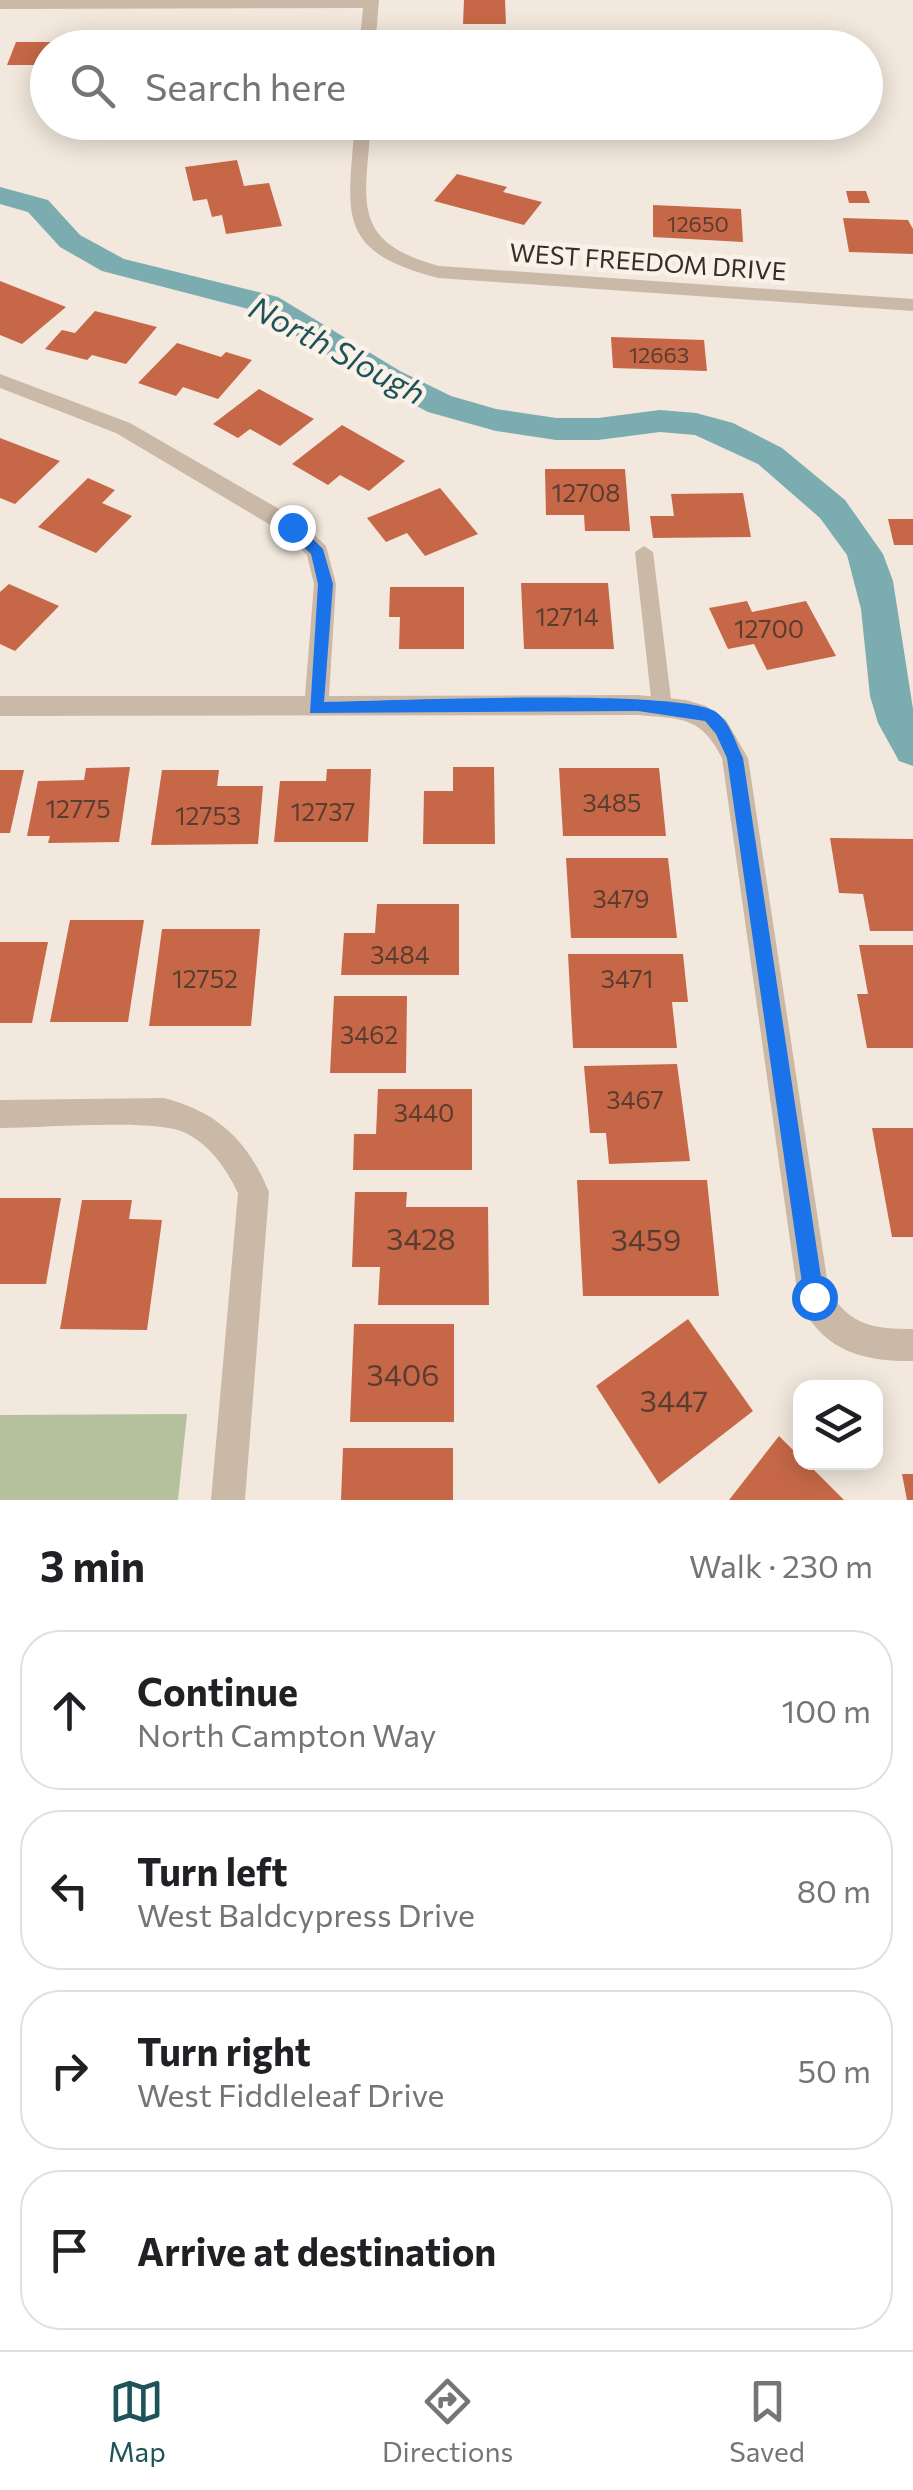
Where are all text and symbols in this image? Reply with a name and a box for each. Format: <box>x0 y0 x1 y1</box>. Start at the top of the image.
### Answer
search box <box>30 30 883 140</box>
icon: search <box>65 58 120 113</box>
text: Search here <box>145 62 346 109</box>
house number: 12650 <box>667 210 729 237</box>
street label: WEST FREEDOM DRIVE <box>509 236 787 286</box>
water label: North Slough <box>243 286 433 412</box>
house number: 12663 <box>629 341 689 368</box>
house number: 12708 <box>551 477 621 507</box>
route end <box>270 505 316 551</box>
house number: 12714 <box>535 601 599 631</box>
house number: 12700 <box>734 613 804 643</box>
house number: 3485 <box>583 787 641 817</box>
house number: 12775 <box>45 793 111 823</box>
house number: 12737 <box>290 796 356 826</box>
house number: 12753 <box>175 800 241 830</box>
house number: 3479 <box>592 883 650 913</box>
house number: 3484 <box>370 939 430 969</box>
house number: 12752 <box>172 963 238 993</box>
house number: 3471 <box>601 963 653 993</box>
house number: 3462 <box>340 1019 398 1049</box>
house number: 3467 <box>606 1084 664 1114</box>
house number: 3440 <box>394 1097 454 1127</box>
house number: 3428 <box>386 1219 456 1256</box>
house number: 3459 <box>611 1220 681 1257</box>
route start <box>792 1275 838 1321</box>
house number: 3406 <box>367 1355 439 1392</box>
map controls <box>793 1380 883 1470</box>
button: layers <box>793 1380 883 1470</box>
house number: 3447 <box>640 1381 708 1418</box>
text: 3 min <box>40 1539 145 1591</box>
text: Walk · 230 m <box>689 1545 873 1585</box>
text: Continue <box>137 1667 298 1714</box>
icon: ahead <box>42 1683 97 1738</box>
text: 100 m <box>782 1690 871 1730</box>
text: North Campton Way <box>137 1714 436 1754</box>
text: Turn left <box>137 1847 288 1894</box>
icon: left <box>42 1863 97 1918</box>
text: 80 m <box>797 1870 871 1910</box>
text: West Baldcypress Drive <box>137 1894 475 1934</box>
text: Turn right <box>137 2027 311 2074</box>
icon: right <box>42 2043 97 2098</box>
text: 50 m <box>798 2050 871 2090</box>
text: West Fiddleleaf Drive <box>137 2074 444 2114</box>
icon: arrive <box>42 2223 97 2278</box>
text: Arrive at destination <box>137 2227 496 2274</box>
tab: Map <box>108 2374 166 2468</box>
tab: Directions <box>382 2374 513 2468</box>
tab: Saved <box>729 2374 805 2468</box>

